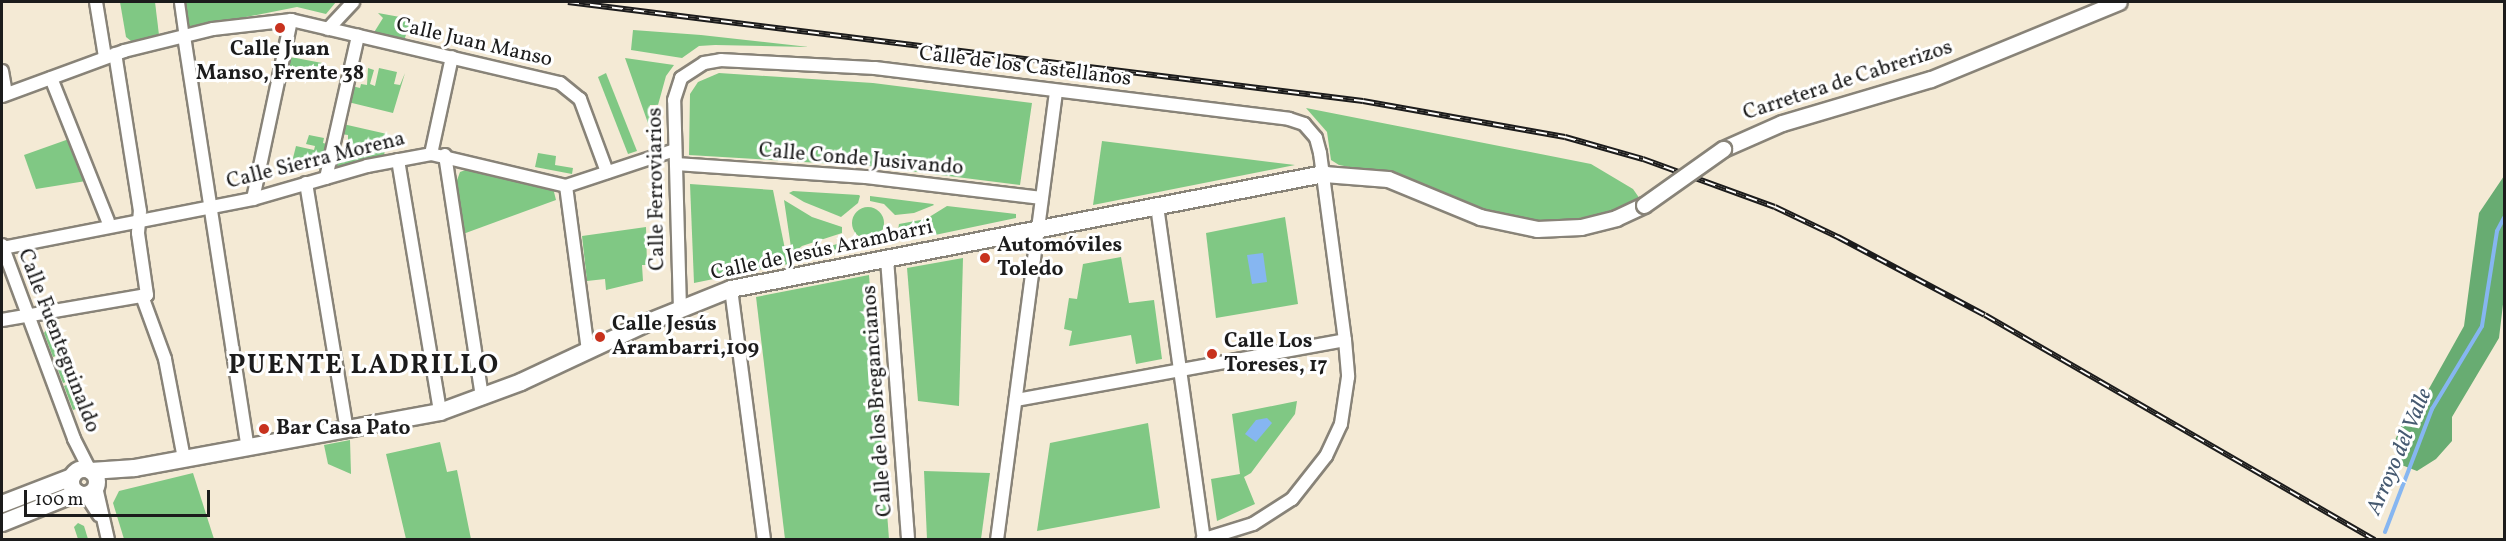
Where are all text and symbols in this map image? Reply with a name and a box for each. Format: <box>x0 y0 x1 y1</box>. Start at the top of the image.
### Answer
street label: Calle Juan Manso <box>393 13 555 73</box>
marker: Calle Juan Manso, Frente 38 <box>273 21 287 35</box>
street label: Carretera de Cabrerizos <box>1740 35 1956 127</box>
place label: Calle Juan Manso, Frente 38 <box>196 37 364 87</box>
street label: Calle de los Castellanos <box>918 41 1132 93</box>
street label: Calle Ferroviarios <box>643 107 671 271</box>
street label: Calle Sierra Morena <box>224 127 408 195</box>
street label: Calle Conde Jusivando <box>758 138 964 182</box>
street label: Calle de Jesús Arambarri <box>709 215 935 287</box>
place label: Automóviles Toledo <box>997 233 1122 283</box>
street label: Calle Fuenteguinaldo <box>11 246 105 436</box>
marker: Automóviles Toledo <box>978 251 992 265</box>
street label: Calle de los Bregancianos <box>857 284 899 518</box>
place label: Calle Jesús Arambarri,109 <box>612 312 759 362</box>
place label: Calle Los Toreses, 17 <box>1224 329 1327 379</box>
marker: Calle Jesús Arambarri,109 <box>593 330 607 344</box>
marker: Calle Los Toreses, 17 <box>1205 347 1219 361</box>
district label: PUENTE LADRILLO <box>228 351 500 383</box>
water label: Arroyo del Valle <box>2362 385 2438 519</box>
place label: Bar Casa Pato <box>276 416 410 442</box>
marker: Bar Casa Pato <box>257 422 271 436</box>
scale bar <box>27 478 213 516</box>
text: 100 m <box>35 488 84 513</box>

